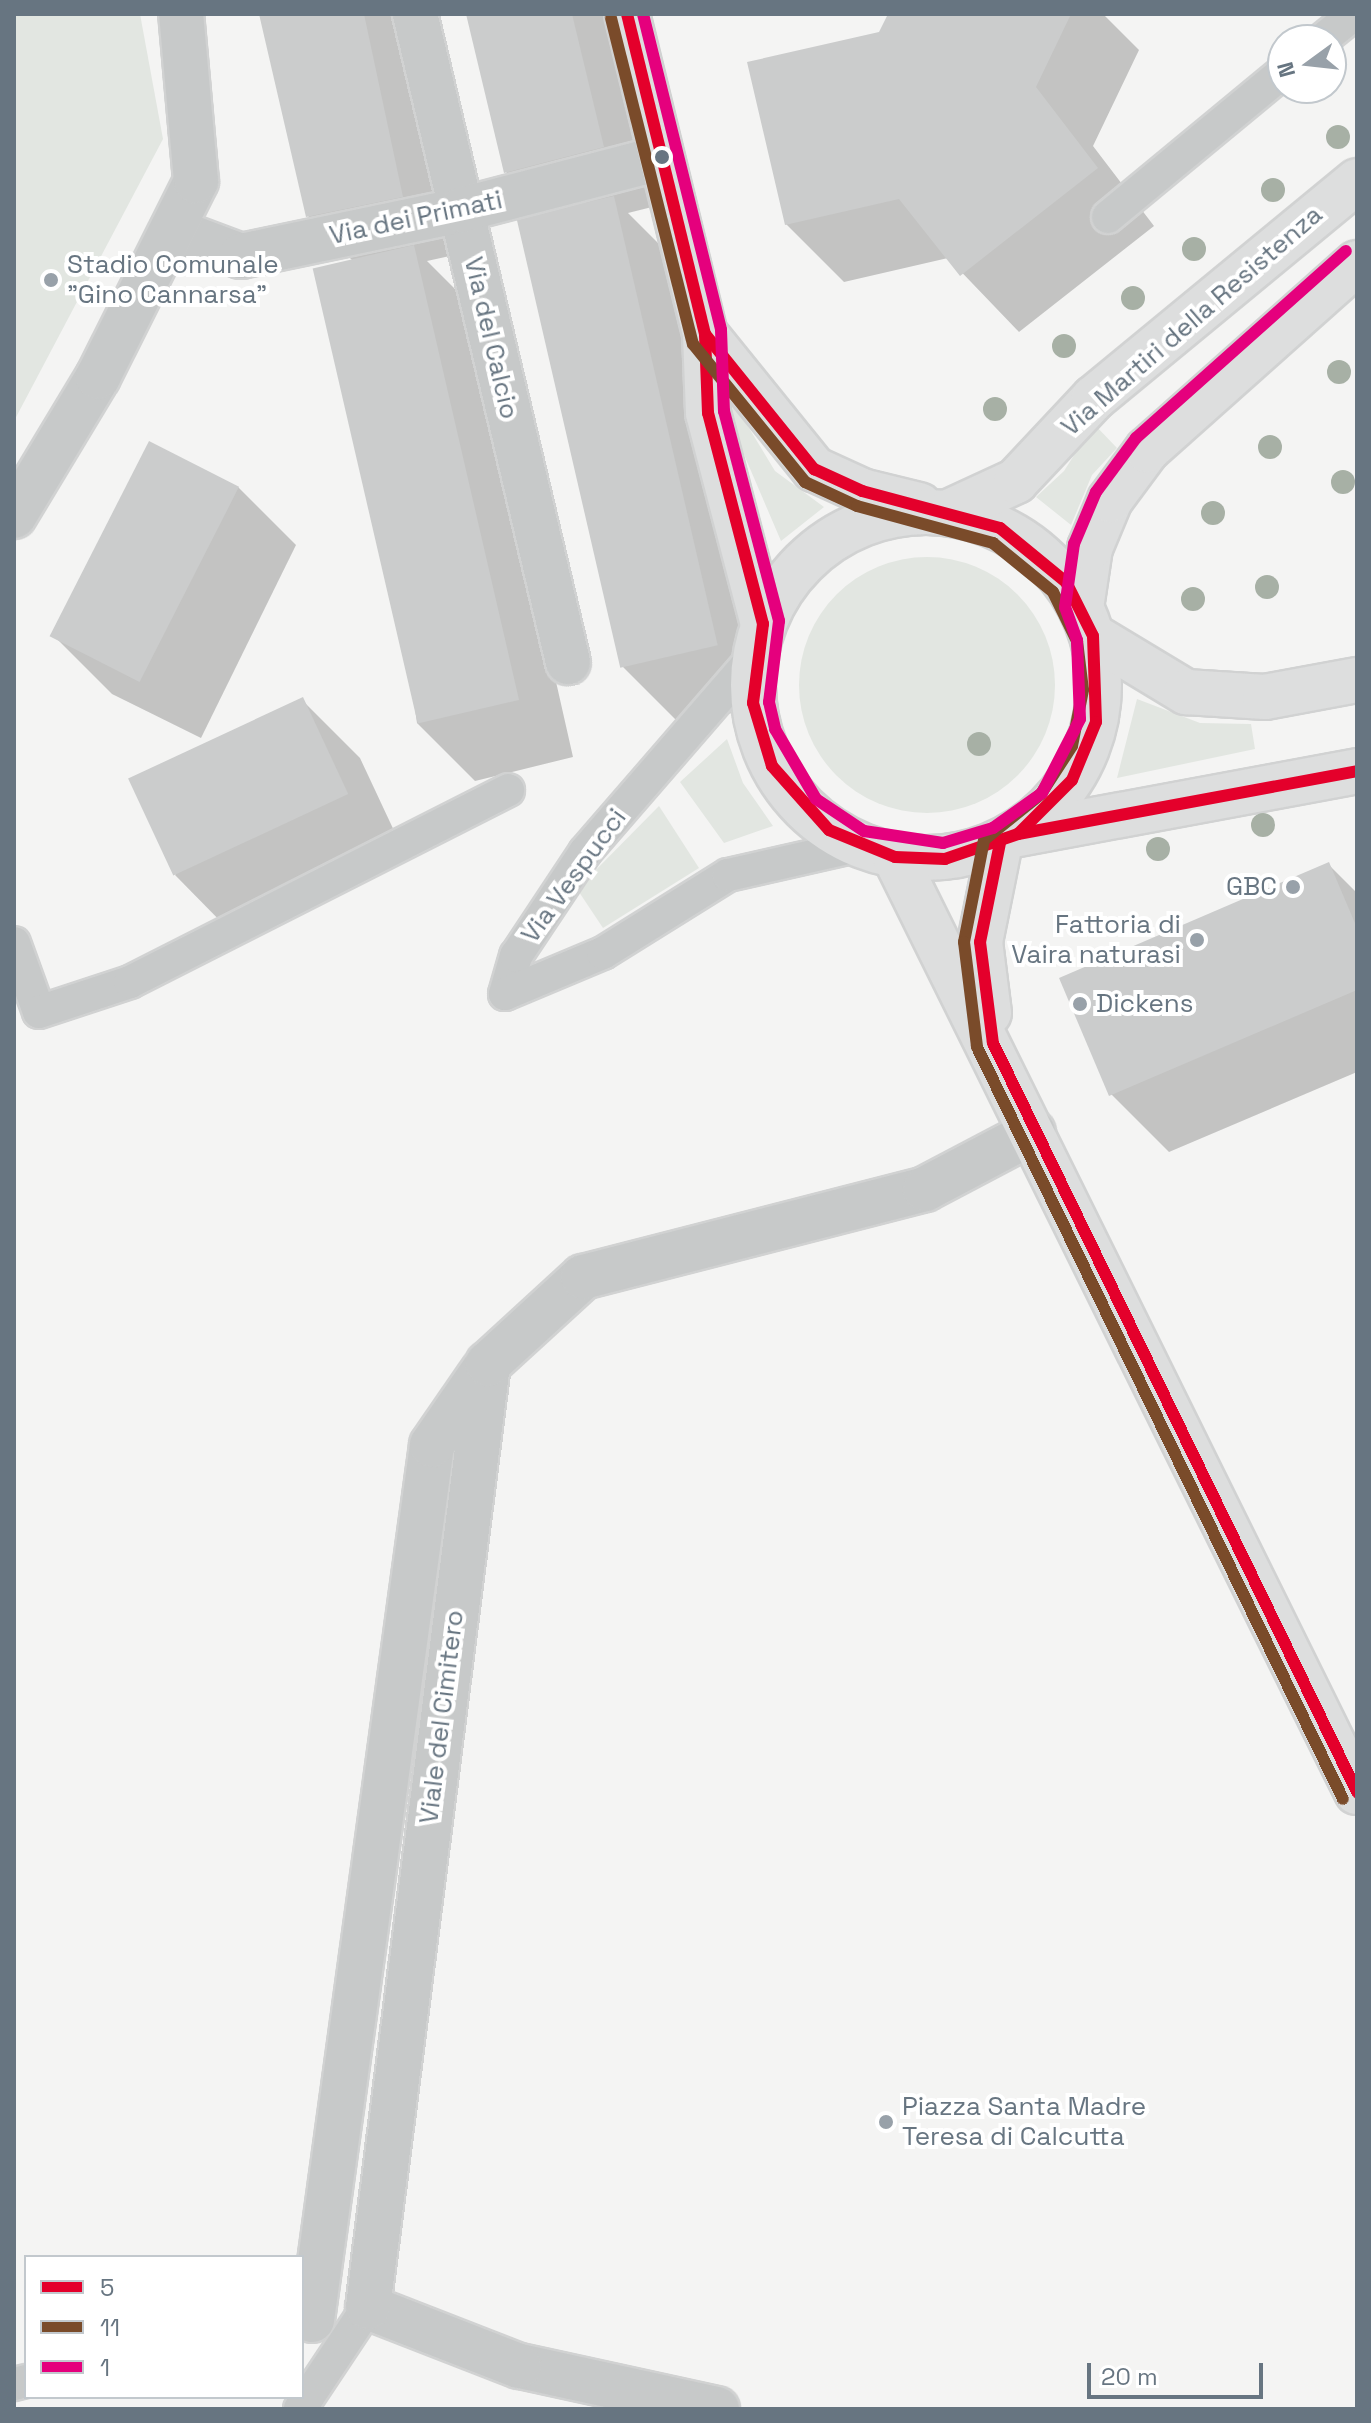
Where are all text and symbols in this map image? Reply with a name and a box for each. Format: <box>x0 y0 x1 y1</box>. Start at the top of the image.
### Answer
north arrow <box>1267 24 1347 104</box>
text: N <box>1270 59 1301 80</box>
unlabelled marker <box>654 149 670 165</box>
street label: Via dei Primati <box>327 184 505 252</box>
street label: Via Martiri della Resistenza <box>1055 199 1329 443</box>
place label: Stadio Comunale "Gino Cannarsa" <box>67 249 279 310</box>
street label: Via del Calcio <box>457 254 525 422</box>
marker: Stadio Comunale "Gino Cannarsa" <box>42 271 60 289</box>
street label: Via Vespucci <box>515 803 633 949</box>
place label: GBC <box>1226 871 1277 903</box>
marker: GBC <box>1284 878 1302 896</box>
place label: Fattoria di Vaira naturasi <box>1011 909 1181 970</box>
marker: Fattoria di Vaira naturasi <box>1188 931 1206 949</box>
place label: Dickens <box>1096 988 1193 1020</box>
marker: Dickens <box>1071 995 1089 1013</box>
street label: Viale del Cimitero <box>413 1608 471 1826</box>
place label: Piazza Santa Madre Teresa di Calcutta <box>902 2091 1146 2152</box>
marker: Piazza Santa Madre Teresa di Calcutta <box>877 2113 895 2131</box>
legend <box>24 2255 304 2399</box>
text: 5 <box>100 2272 114 2303</box>
text: 11 <box>100 2312 120 2343</box>
scale bar <box>1091 2347 1267 2397</box>
text: 1 <box>100 2352 110 2383</box>
text: 20 m <box>1101 2361 1158 2392</box>

